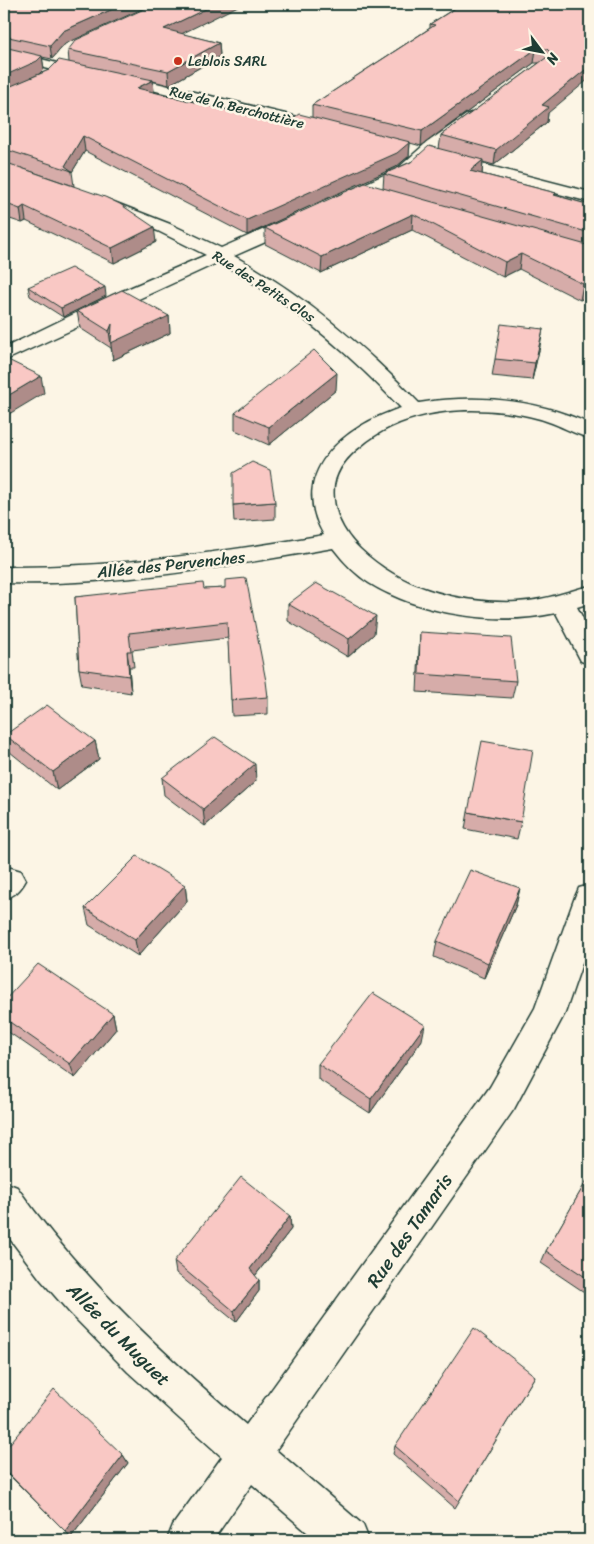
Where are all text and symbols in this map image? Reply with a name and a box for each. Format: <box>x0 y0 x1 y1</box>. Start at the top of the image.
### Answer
north arrow <box>516 28 566 78</box>
text: N <box>539 47 566 70</box>
place label: Leblois SARL <box>188 49 267 74</box>
marker: Leblois SARL <box>172 55 184 67</box>
street label: Rue de la Berchottière <box>167 79 307 136</box>
street label: Rue des Petits Clos <box>207 244 321 329</box>
street label: Allée des Pervenches <box>95 542 247 587</box>
street label: Rue des Tamaris <box>358 1166 461 1294</box>
street label: Allée du Muguet <box>58 1274 179 1394</box>

